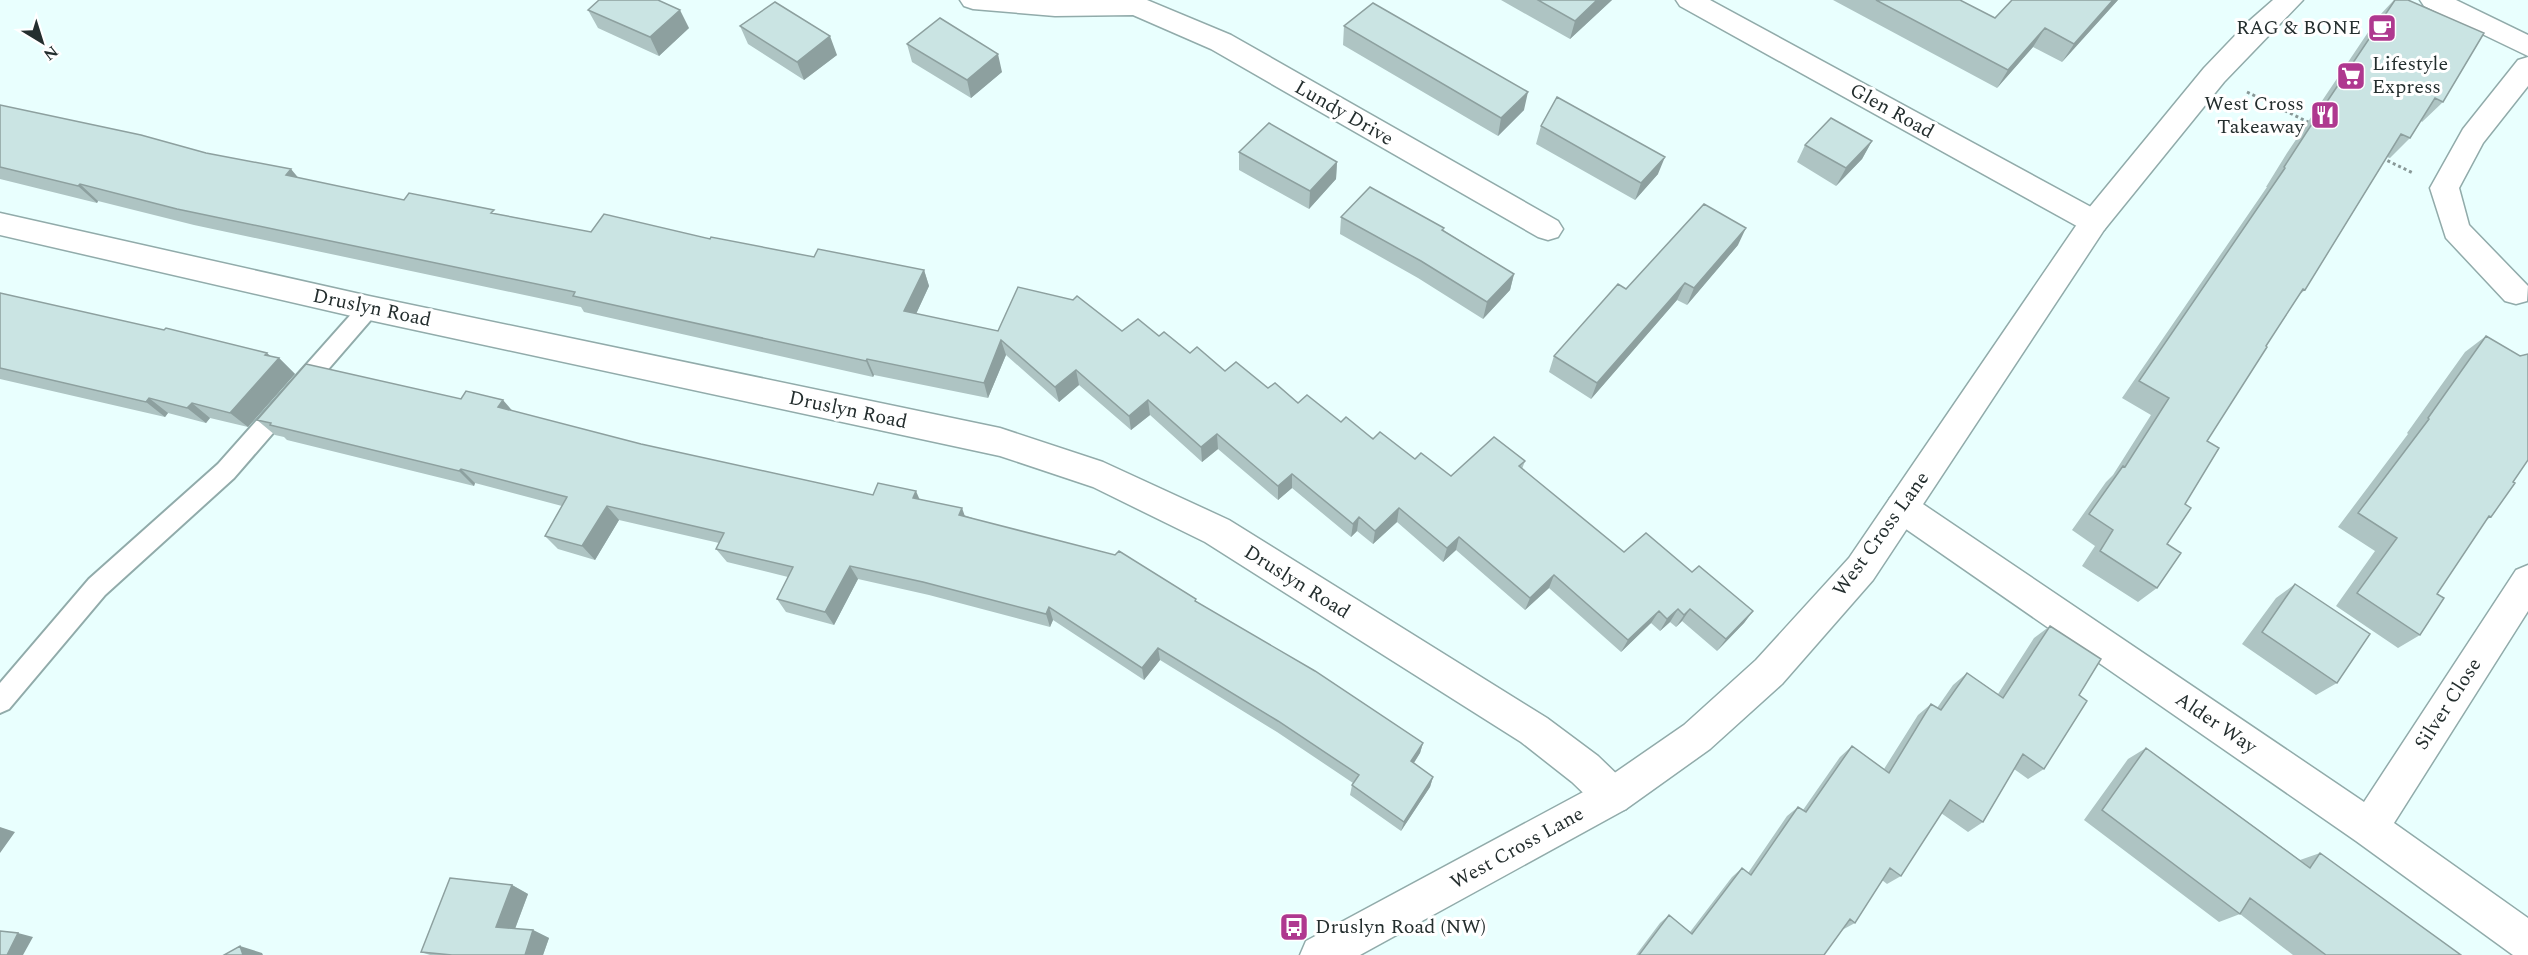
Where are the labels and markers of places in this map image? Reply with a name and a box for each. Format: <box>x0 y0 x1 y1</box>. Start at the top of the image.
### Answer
cafe icon: RAG & BONE <box>2366 12 2398 44</box>
place label: RAG & BONE <box>2236 13 2361 43</box>
place label: Lifestyle Express <box>2372 49 2448 102</box>
supermarket icon: Lifestyle Express <box>2335 60 2367 92</box>
place label: West Cross Takeaway <box>2204 89 2305 142</box>
restaurant icon: West Cross Takeaway <box>2309 99 2341 131</box>
bus stop icon: Druslyn Road (NW) <box>1278 911 1310 943</box>
place label: Druslyn Road (NW) <box>1315 912 1486 942</box>

